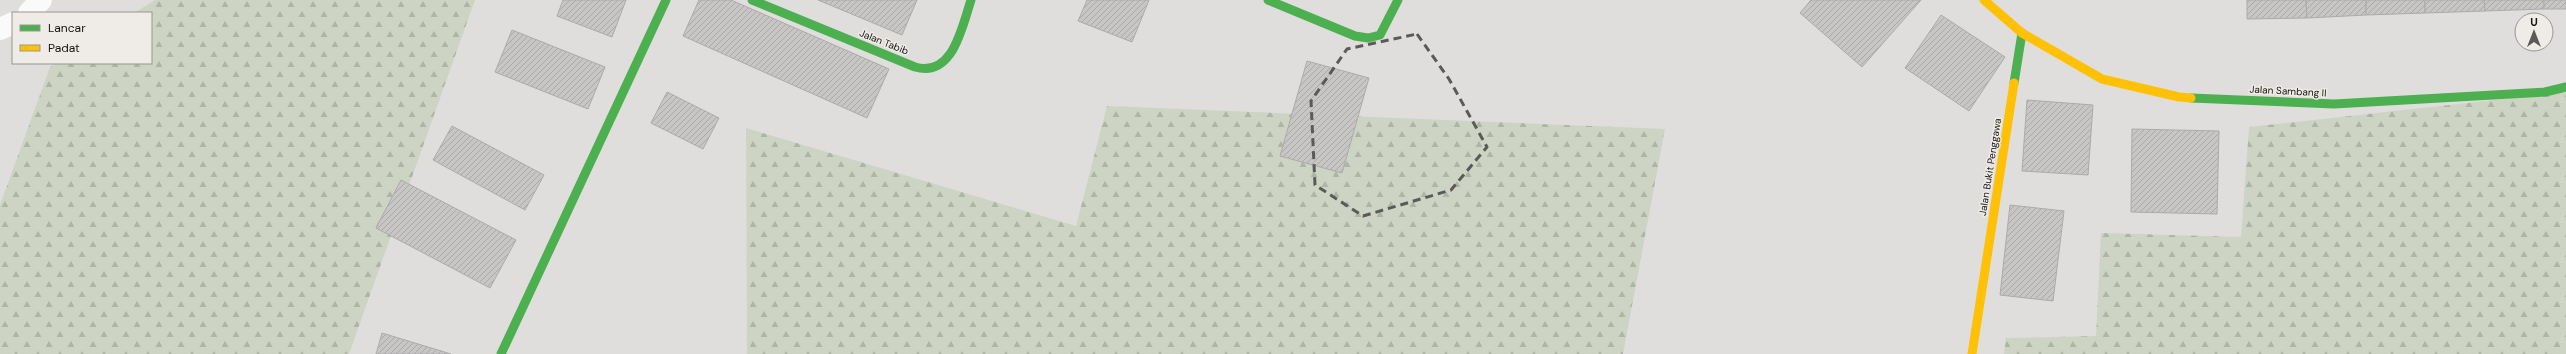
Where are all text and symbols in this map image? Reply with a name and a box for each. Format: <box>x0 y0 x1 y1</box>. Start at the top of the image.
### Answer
legend <box>12 12 152 64</box>
north arrow <box>2514 12 2554 52</box>
text: U <box>2530 15 2538 29</box>
text: Lancar <box>48 20 86 36</box>
street label: Jalan Tabib <box>858 26 910 58</box>
text: Padat <box>48 40 80 56</box>
street label: Jalan Sambang II <box>2249 82 2327 100</box>
street label: Jalan Bukit Penggawa <box>1976 117 2004 217</box>

